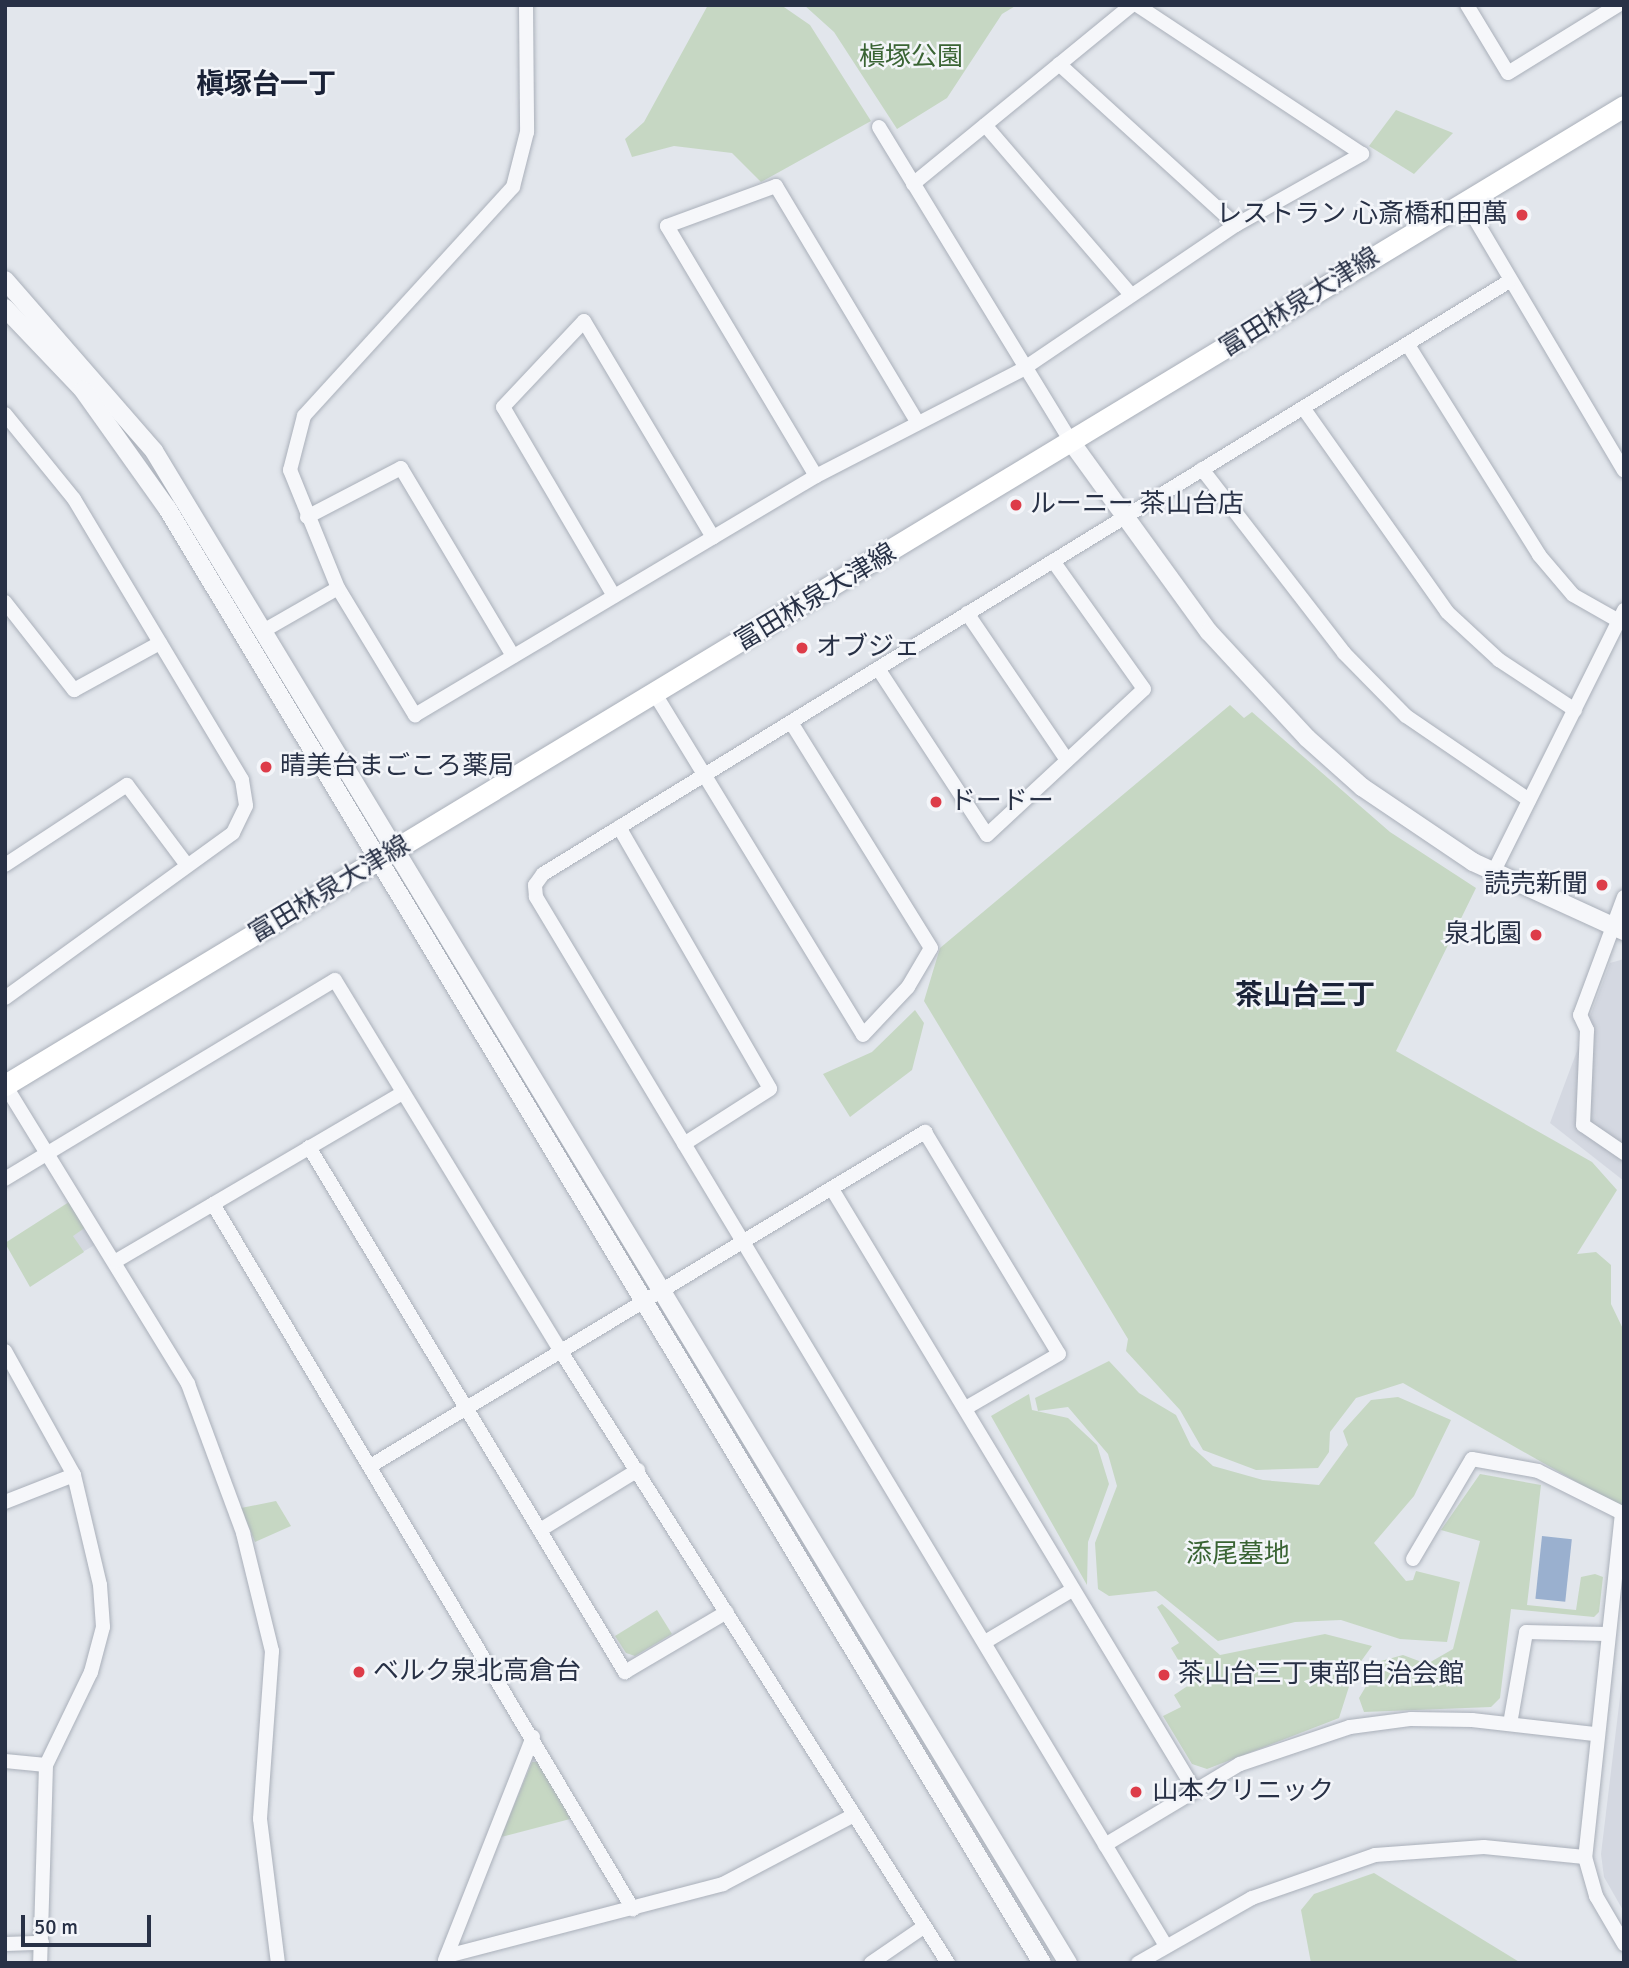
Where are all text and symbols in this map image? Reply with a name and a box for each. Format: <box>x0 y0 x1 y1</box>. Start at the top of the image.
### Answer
park label: 槇塚公園 <box>859 42 963 74</box>
district label: 槇塚台一丁 <box>196 67 336 101</box>
place label: レストラン 心斎橋和田萬 <box>1216 199 1508 231</box>
marker: レストラン 心斎橋和田萬 <box>1514 207 1530 223</box>
street label: 富田林泉大津線 <box>1215 242 1385 364</box>
place label: ルーニー 茶山台店 <box>1030 489 1244 521</box>
marker: ルーニー 茶山台店 <box>1008 497 1024 513</box>
street label: 富田林泉大津線 <box>730 538 902 658</box>
place label: オブジェ <box>816 632 920 664</box>
marker: オブジェ <box>794 640 810 656</box>
place label: 晴美台まごころ薬局 <box>280 751 514 783</box>
marker: 晴美台まごころ薬局 <box>258 759 274 775</box>
place label: ドードー <box>950 786 1054 818</box>
marker: ドードー <box>928 794 944 810</box>
street label: 富田林泉大津線 <box>244 830 416 950</box>
place label: 読売新聞 <box>1484 869 1588 901</box>
marker: 読売新聞 <box>1594 877 1610 893</box>
place label: 泉北園 <box>1444 919 1522 951</box>
marker: 泉北園 <box>1528 927 1544 943</box>
district label: 茶山台三丁 <box>1235 978 1375 1012</box>
park label: 添尾墓地 <box>1186 1539 1290 1571</box>
place label: ベルク泉北高倉台 <box>373 1656 581 1688</box>
place label: 茶山台三丁東部自治会館 <box>1178 1659 1464 1691</box>
marker: ベルク泉北高倉台 <box>351 1664 367 1680</box>
marker: 茶山台三丁東部自治会館 <box>1156 1667 1172 1683</box>
place label: 山本クリニック <box>1152 1776 1334 1808</box>
marker: 山本クリニック <box>1126 1782 1146 1802</box>
scale bar <box>24 1902 154 1946</box>
text: 50 m <box>34 1914 78 1940</box>

